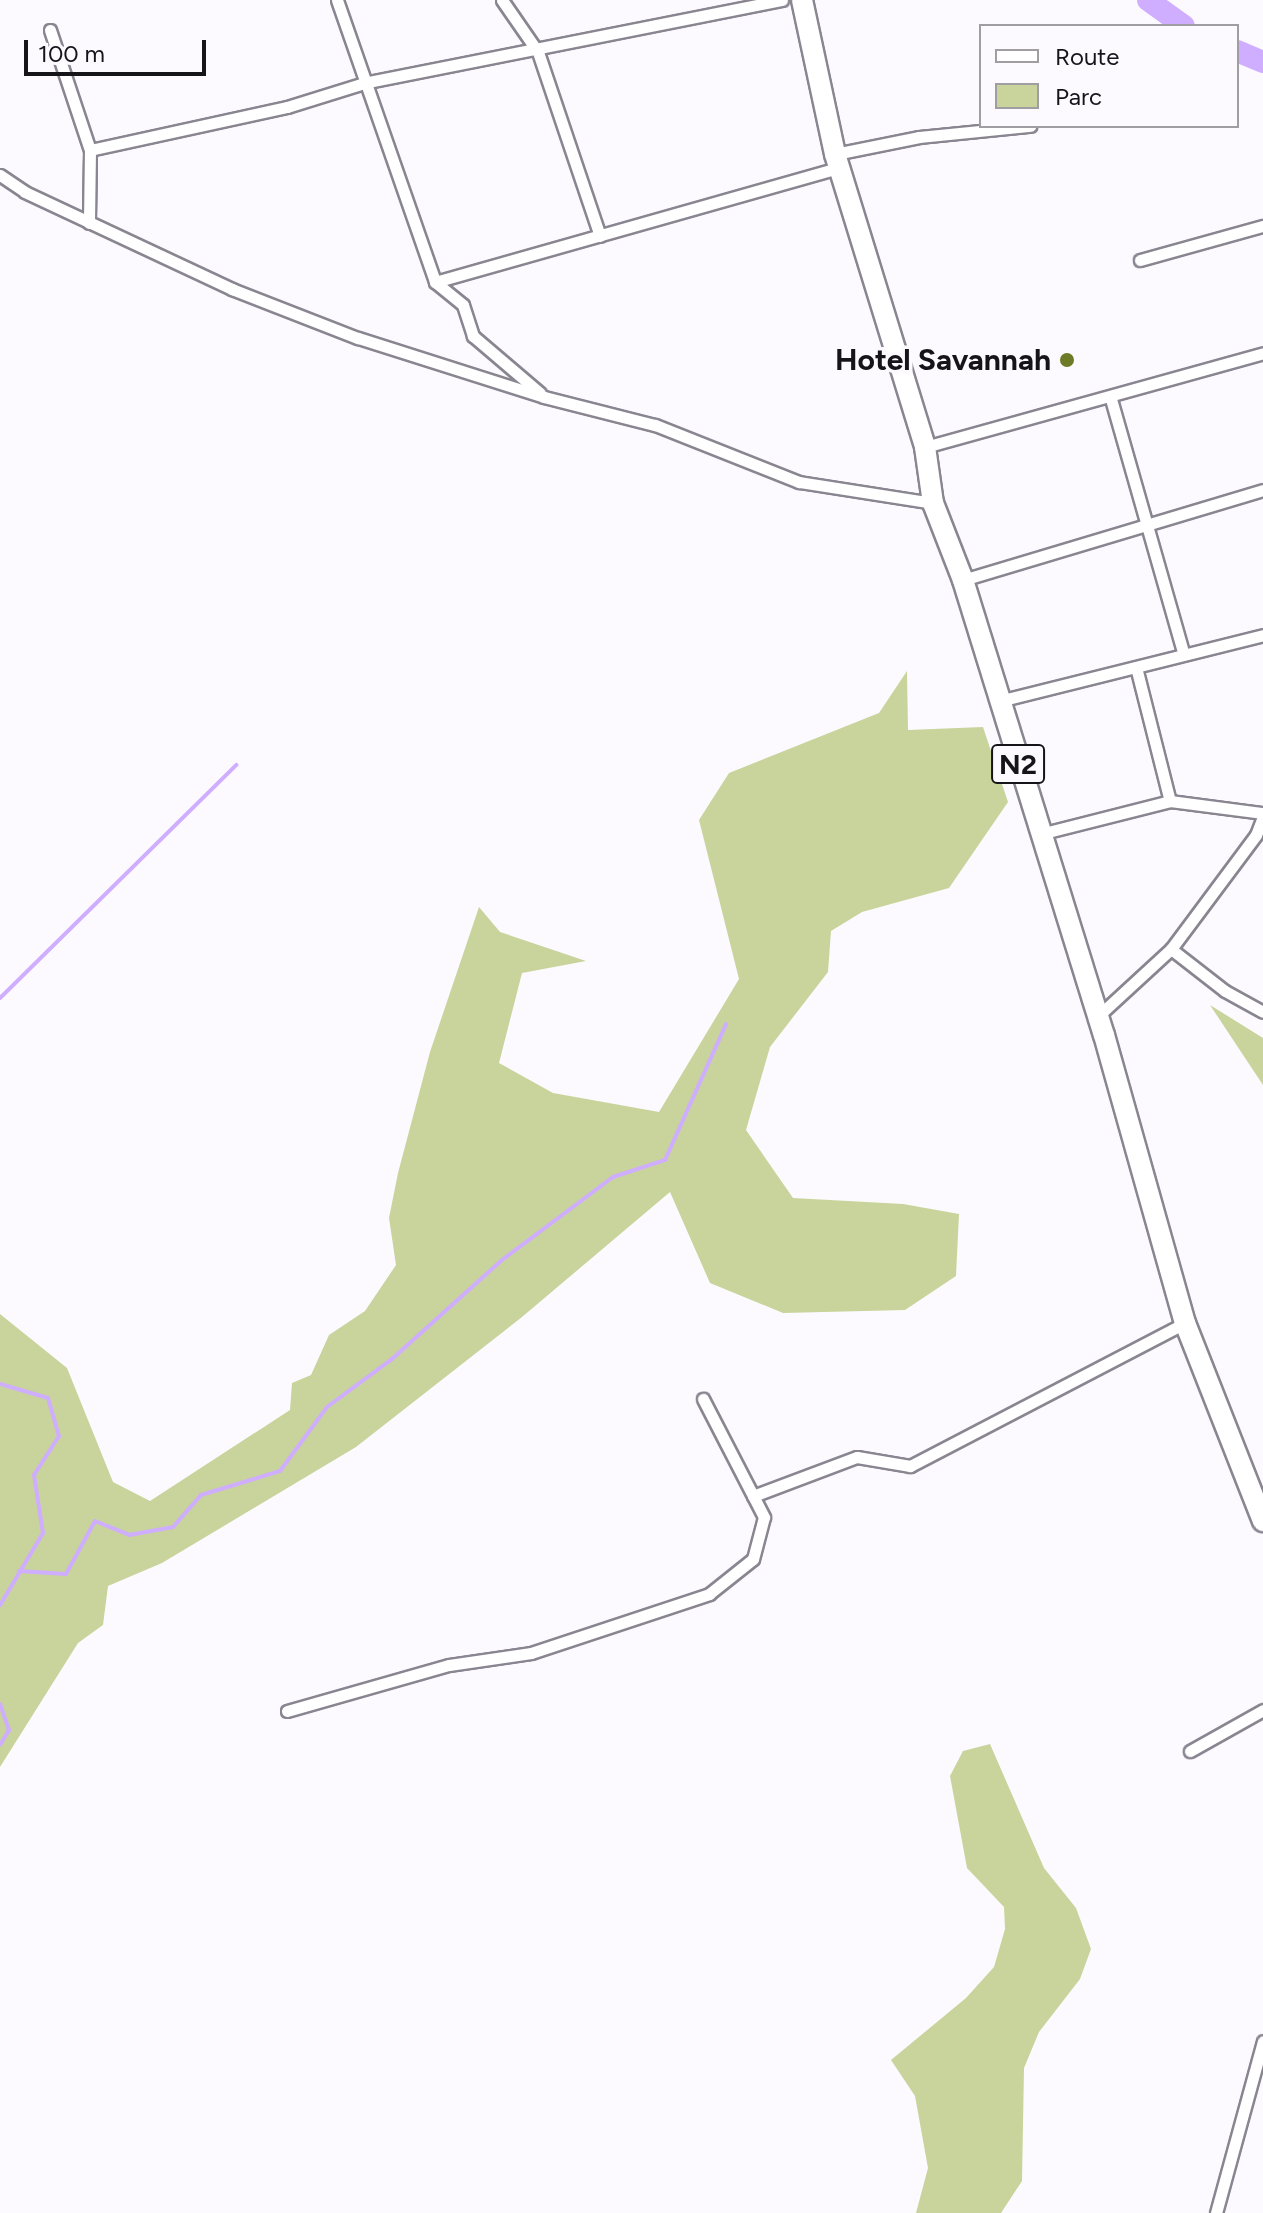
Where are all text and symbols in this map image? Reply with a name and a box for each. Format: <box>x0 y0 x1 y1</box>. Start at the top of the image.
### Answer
scale bar <box>28 24 210 74</box>
legend <box>979 24 1239 128</box>
text: 100 m <box>38 39 105 68</box>
text: Route <box>1055 42 1119 71</box>
text: Parc <box>1055 82 1102 111</box>
place label: Hotel Savannah <box>835 342 1051 378</box>
marker: Hotel Savannah <box>1058 351 1076 369</box>
road number: N2 <box>990 740 1046 788</box>

